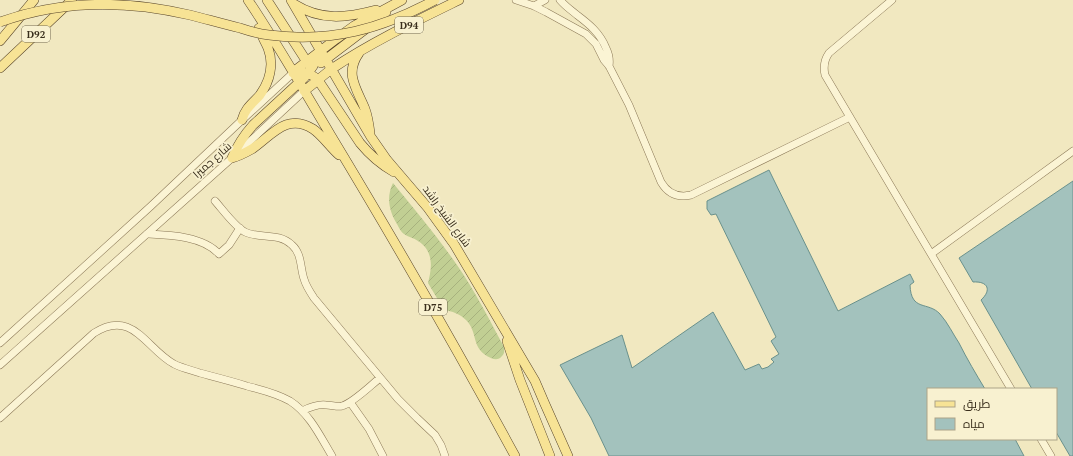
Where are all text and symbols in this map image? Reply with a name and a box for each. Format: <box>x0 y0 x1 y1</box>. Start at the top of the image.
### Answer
road number: D94 <box>395 17 423 33</box>
road number: D92 <box>22 26 50 42</box>
street label: شارع جميرا <box>190 139 235 182</box>
street label: شارع الشيخ راشد <box>419 182 474 250</box>
road number: D75 <box>419 299 447 315</box>
legend <box>927 388 1057 440</box>
text: طريق <box>963 396 991 411</box>
text: مياه <box>963 416 985 431</box>

